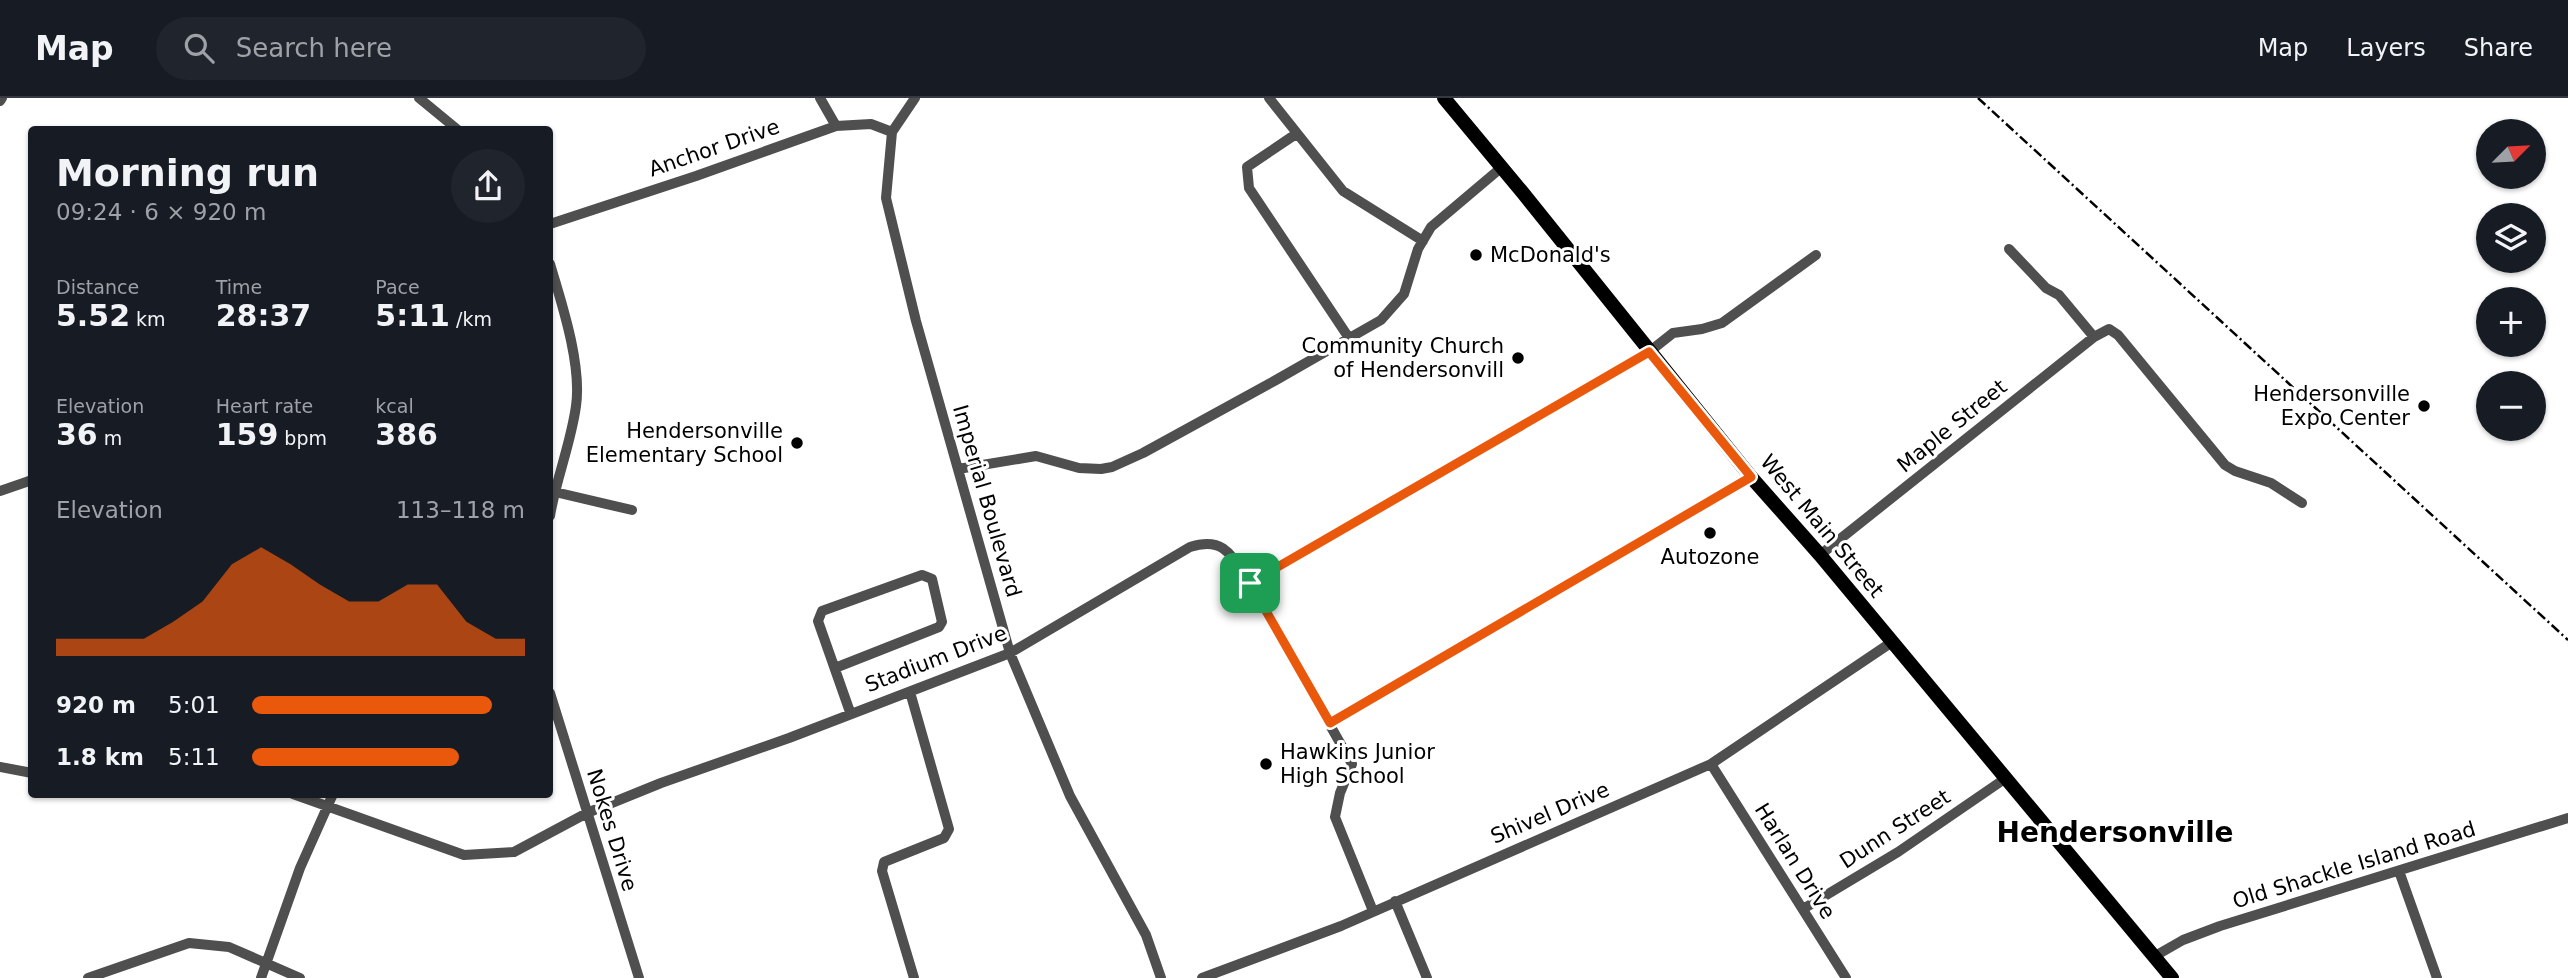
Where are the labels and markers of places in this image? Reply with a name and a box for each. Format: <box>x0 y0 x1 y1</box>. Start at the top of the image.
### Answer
place label: McDonald's <box>1490 243 1611 267</box>
marker: McDonald's <box>1468 247 1484 263</box>
place label: Community Church of Hendersonvill <box>1301 334 1504 382</box>
marker: Community Church of Hendersonvill <box>1510 350 1526 366</box>
place label: Hendersonville Expo Center <box>2253 382 2410 430</box>
marker: Hendersonville Expo Center <box>2416 398 2432 414</box>
place label: Hendersonville Elementary School <box>586 419 783 467</box>
marker: Hendersonville Elementary School <box>789 435 805 451</box>
marker: Autozone <box>1702 525 1718 541</box>
place label: Autozone <box>1661 545 1759 569</box>
pin <box>1220 553 1280 613</box>
place label: Hawkins Junior High School <box>1280 740 1435 788</box>
marker: Hawkins Junior High School <box>1258 756 1274 772</box>

